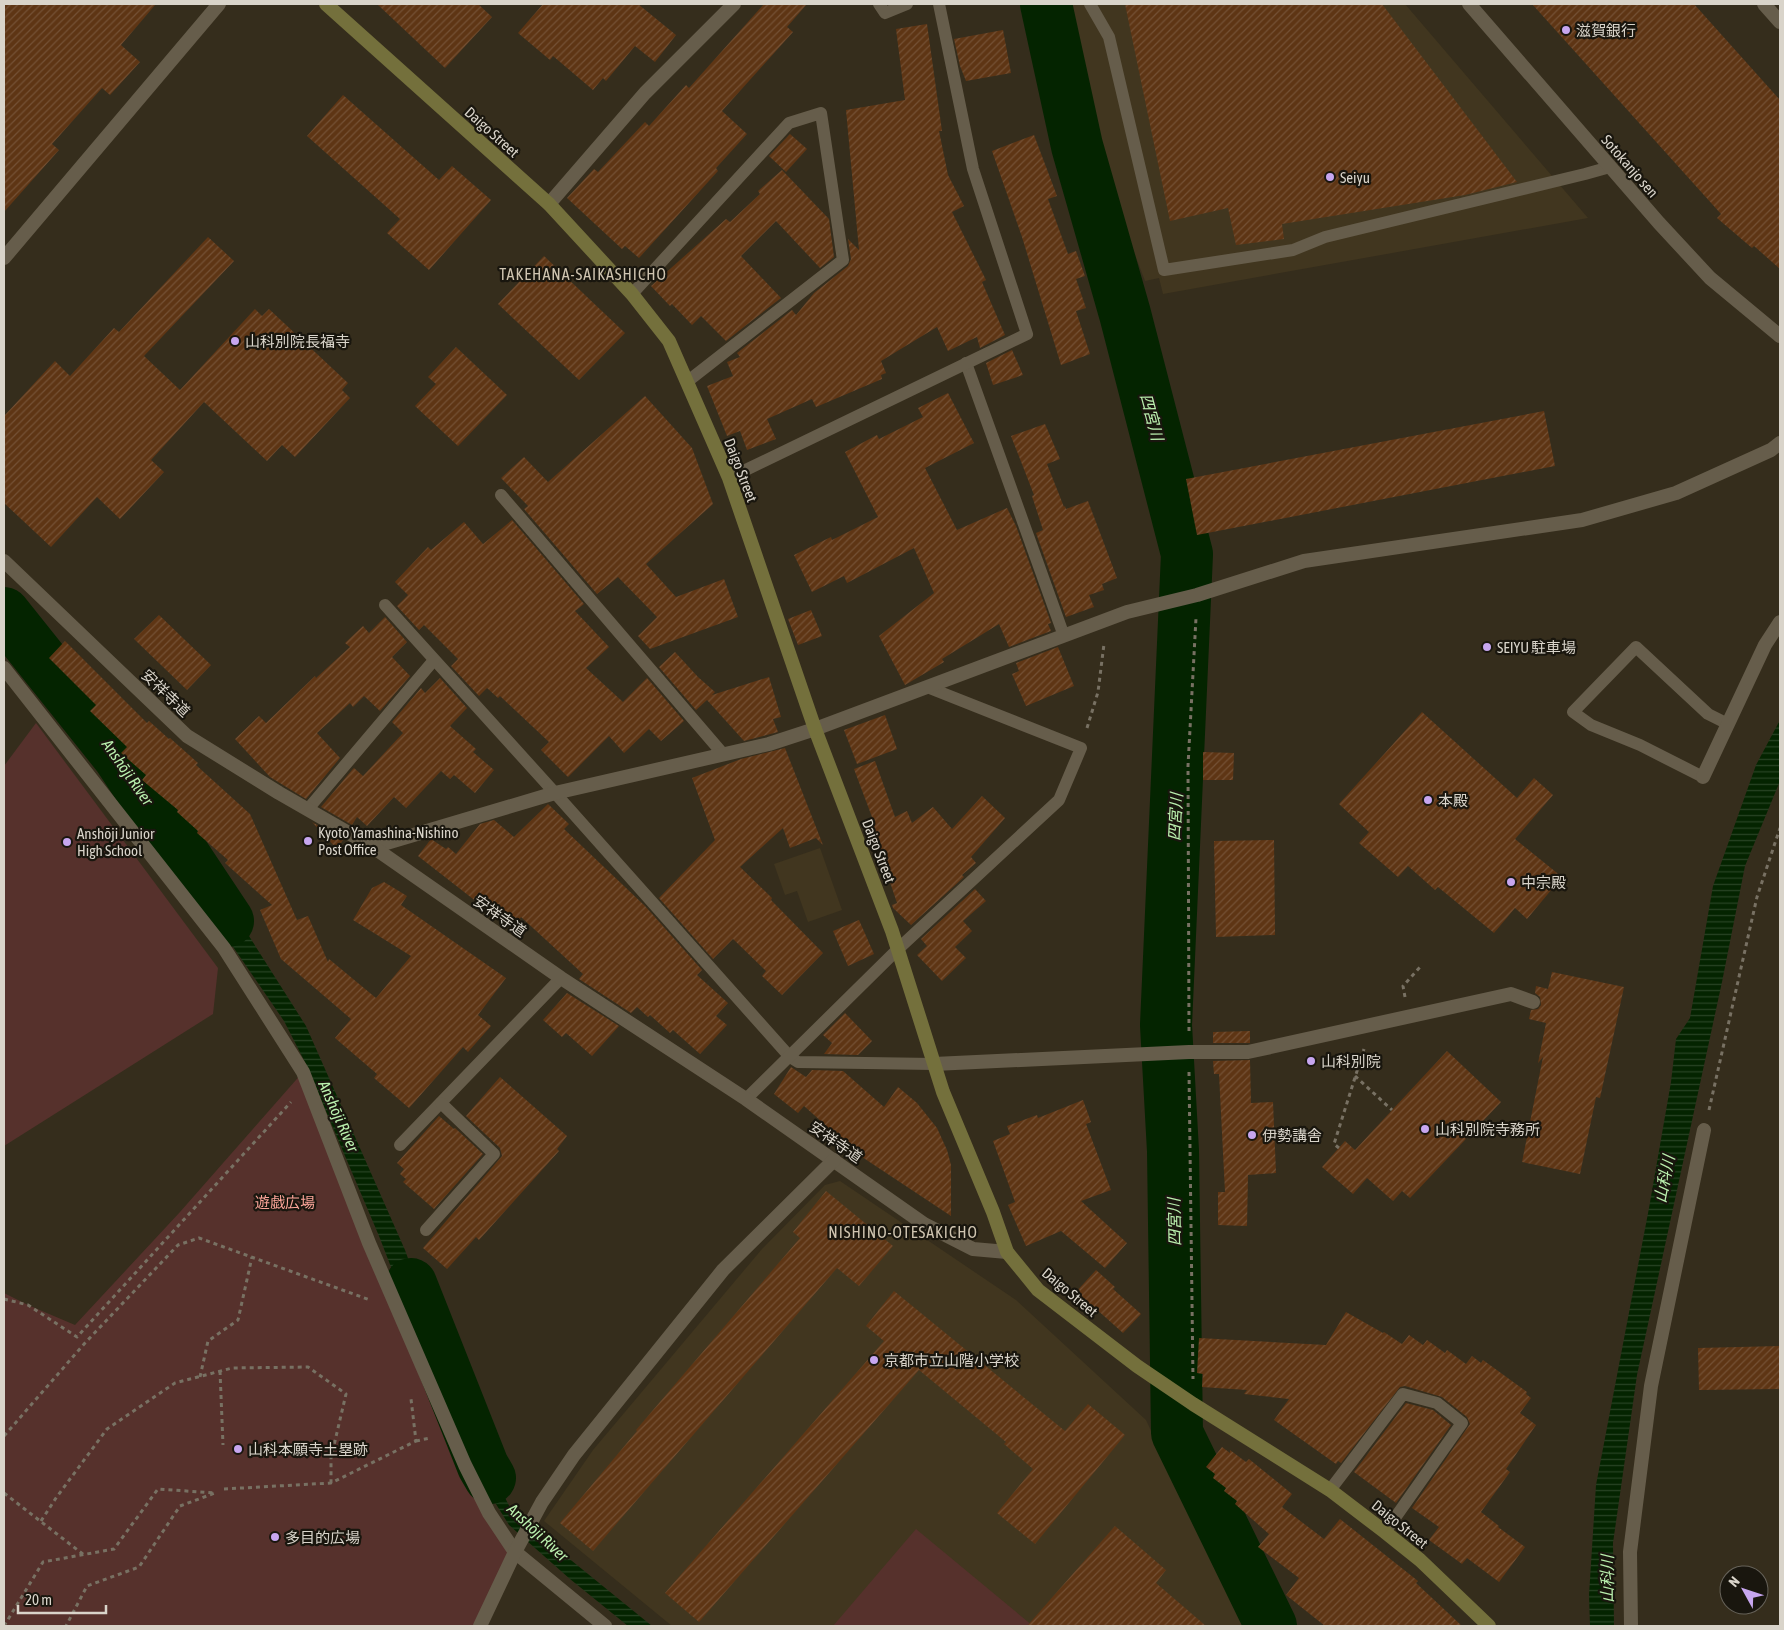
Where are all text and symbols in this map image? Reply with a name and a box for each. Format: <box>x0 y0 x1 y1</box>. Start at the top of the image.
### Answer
place label: 滋賀銀行 <box>1576 22 1636 39</box>
marker: 滋賀銀行 <box>1560 24 1572 36</box>
street label: Daigo Street <box>461 103 523 161</box>
street label: Sotokanjo sen <box>1598 131 1662 201</box>
place label: Seiyu <box>1340 169 1370 186</box>
marker: Seiyu <box>1324 171 1336 183</box>
district label: TAKEHANA-SAIKASHICHO <box>499 265 667 283</box>
place label: 山科別院長福寺 <box>245 333 350 350</box>
marker: 山科別院長福寺 <box>229 335 241 347</box>
water label: 四宮川 <box>1137 391 1167 444</box>
street label: Daigo Street <box>721 436 761 504</box>
place label: SEIYU 駐車場 <box>1497 639 1576 656</box>
marker: SEIYU 駐車場 <box>1481 641 1493 653</box>
street label: 安祥寺道 <box>139 666 193 720</box>
water label: Anshōji River <box>97 735 158 810</box>
water label: 四宮川 <box>1165 791 1185 841</box>
place label: 本殿 <box>1438 792 1468 809</box>
marker: 本殿 <box>1422 794 1434 806</box>
street label: Daigo Street <box>859 817 899 885</box>
place label: Kyoto Yamashina-Nishino Post Office <box>318 824 458 858</box>
place label: Anshōji Junior High School <box>77 825 155 859</box>
marker: Kyoto Yamashina-Nishino Post Office <box>302 835 314 847</box>
marker: Anshōji Junior High School <box>61 836 73 848</box>
place label: 中宗殿 <box>1521 874 1566 891</box>
marker: 中宗殿 <box>1505 876 1517 888</box>
street label: 安祥寺道 <box>471 892 529 940</box>
place label: 山科別院 <box>1321 1053 1381 1070</box>
marker: 山科別院 <box>1305 1055 1317 1067</box>
water label: Anshōji River <box>314 1077 363 1156</box>
street label: 安祥寺道 <box>807 1118 865 1166</box>
place label: 山科別院寺務所 <box>1435 1121 1540 1138</box>
marker: 山科別院寺務所 <box>1419 1123 1431 1135</box>
place label: 伊勢講舎 <box>1262 1127 1322 1144</box>
marker: 伊勢講舎 <box>1246 1129 1258 1141</box>
water label: 山科川 <box>1651 1152 1678 1204</box>
park label: 遊戯広場 <box>255 1194 315 1211</box>
water label: 四宮川 <box>1165 1196 1183 1246</box>
district label: NISHINO-OTESAKICHO <box>828 1223 978 1241</box>
street label: Daigo Street <box>1039 1264 1101 1320</box>
place label: 京都市立山階小学校 <box>884 1352 1019 1369</box>
marker: 京都市立山階小学校 <box>868 1354 880 1366</box>
place label: 山科本願寺土塁跡 <box>248 1441 368 1458</box>
marker: 山科本願寺土塁跡 <box>232 1443 244 1455</box>
street label: Daigo Street <box>1369 1496 1431 1552</box>
water label: Anshōji River <box>503 1499 573 1566</box>
place label: 多目的広場 <box>285 1529 360 1546</box>
marker: 多目的広場 <box>269 1531 281 1543</box>
water label: 山科川 <box>1598 1553 1616 1603</box>
north arrow <box>1719 1565 1769 1615</box>
text: N <box>1725 1573 1743 1590</box>
scale bar <box>18 1582 105 1614</box>
text: 20 m <box>25 1591 52 1608</box>

